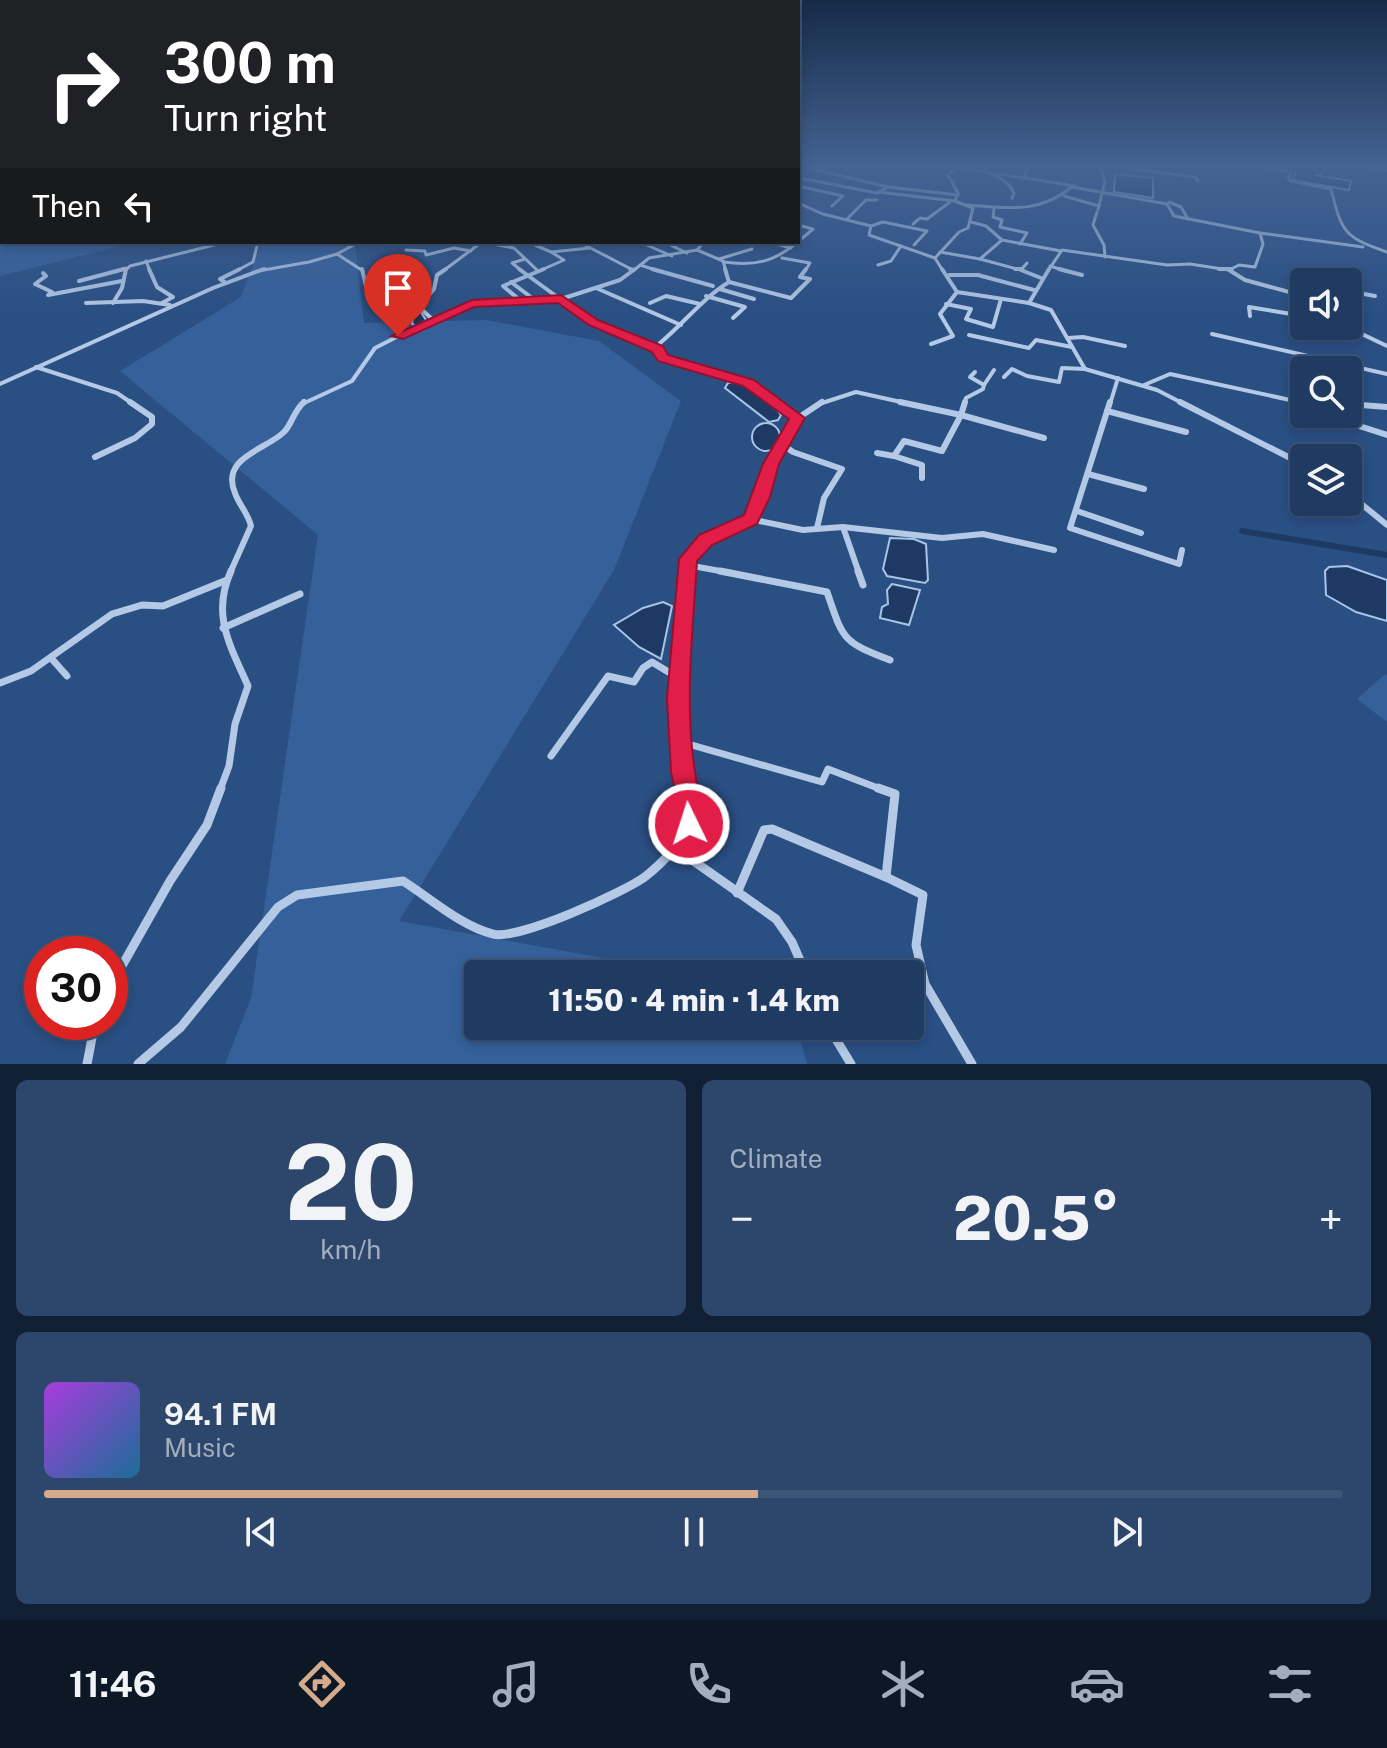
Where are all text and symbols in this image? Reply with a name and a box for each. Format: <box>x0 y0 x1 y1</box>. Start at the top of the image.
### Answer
text: 300 m <box>164 30 336 96</box>
icon: right <box>32 32 136 136</box>
text: Turn right <box>164 97 327 139</box>
icon: left <box>117 184 161 228</box>
text: Then <box>32 188 101 224</box>
pin <box>364 254 432 336</box>
icon: arrive <box>376 266 420 310</box>
map controls <box>1290 268 1362 516</box>
button: sound <box>1290 268 1362 340</box>
button: search <box>1290 356 1362 428</box>
button: layers <box>1290 444 1362 516</box>
position arrow <box>647 782 731 866</box>
speed limit sign: 30 <box>24 936 128 1040</box>
text: 11:50 · 4 min · 1.4 km <box>548 982 840 1018</box>
text: 20 <box>284 1121 417 1243</box>
text: Climate <box>730 1143 823 1174</box>
text: 20.5° <box>953 1183 1119 1254</box>
text: − <box>730 1193 754 1245</box>
text: + <box>1319 1193 1343 1245</box>
text: km/h <box>320 1234 381 1265</box>
text: 94.1 FM <box>164 1396 277 1432</box>
text: Music <box>164 1432 236 1463</box>
icon: previous <box>239 1510 283 1554</box>
icon: pause <box>672 1510 716 1554</box>
icon: next <box>1105 1510 1149 1554</box>
icon: directions <box>294 1656 350 1712</box>
icon: music <box>488 1656 544 1712</box>
icon: phone <box>681 1656 737 1712</box>
icon: climate <box>875 1656 931 1712</box>
icon: car <box>1069 1656 1125 1712</box>
icon: filters <box>1262 1656 1318 1712</box>
text: 11:46 <box>69 1663 157 1705</box>

